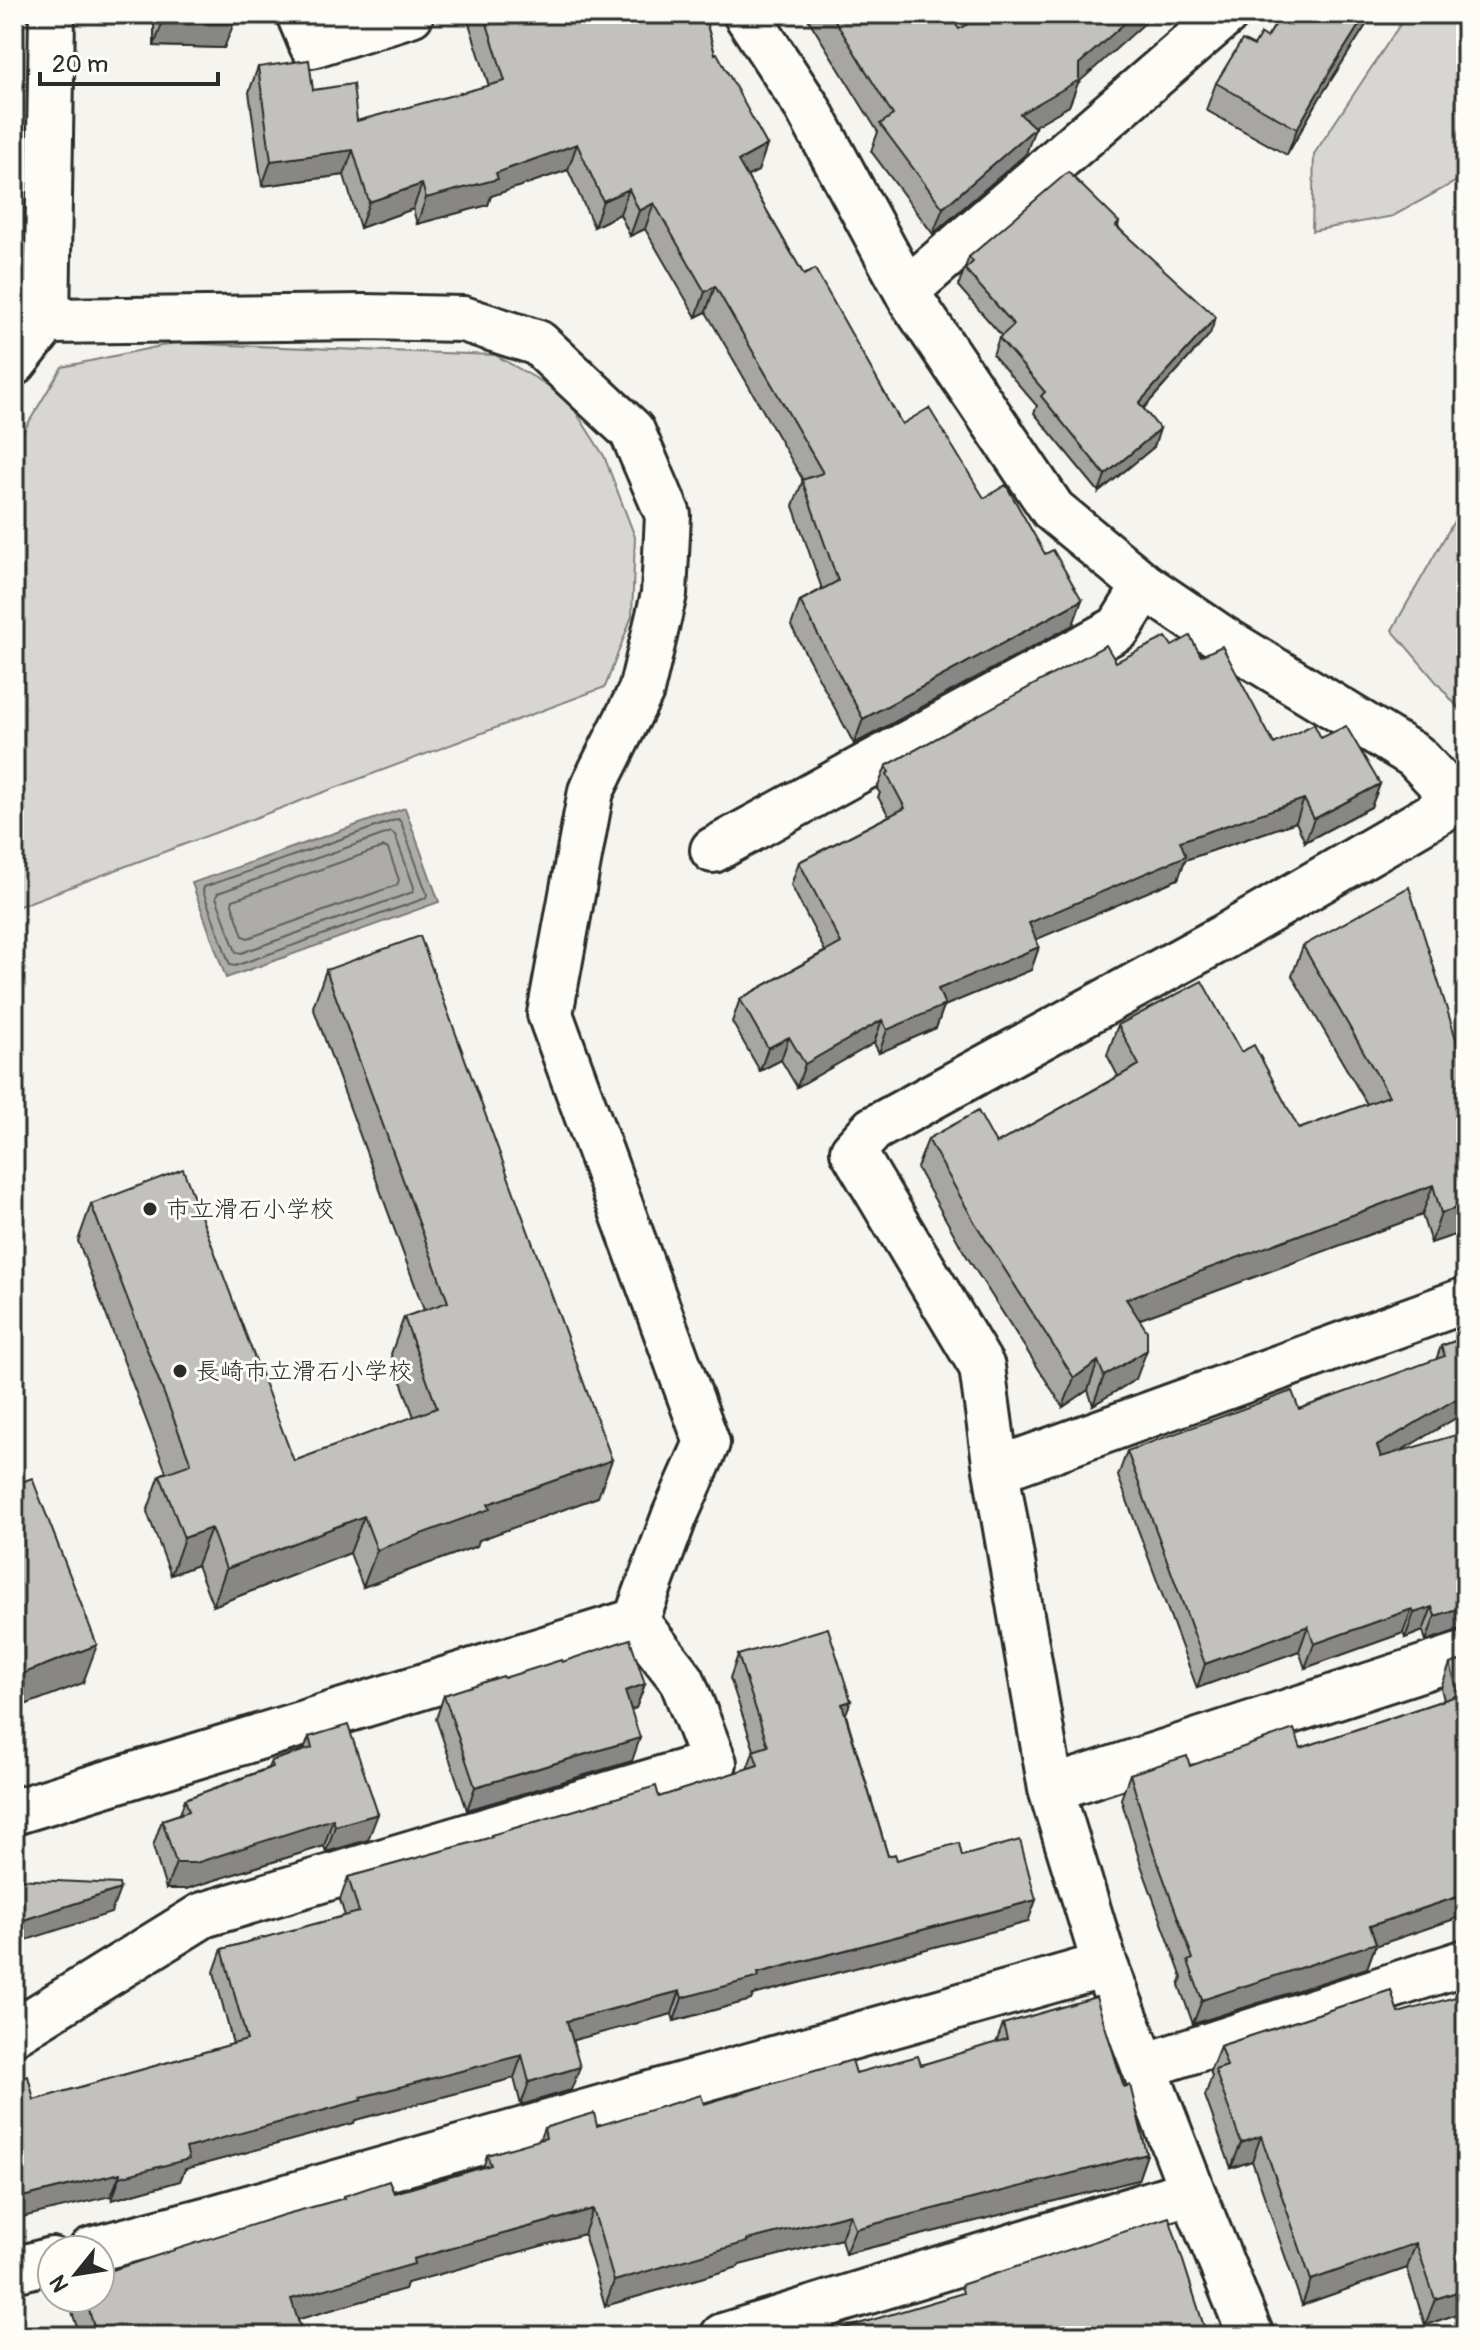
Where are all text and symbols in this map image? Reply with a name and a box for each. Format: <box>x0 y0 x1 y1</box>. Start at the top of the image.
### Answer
scale bar <box>40 36 218 86</box>
text: 20 m <box>52 50 108 79</box>
place label: 市立滑石小学校 <box>166 1195 334 1224</box>
marker: 市立滑石小学校 <box>141 1200 159 1218</box>
place label: 長崎市立滑石小学校 <box>196 1357 412 1386</box>
marker: 長崎市立滑石小学校 <box>171 1362 189 1380</box>
north arrow <box>36 2234 116 2314</box>
text: N <box>44 2270 75 2297</box>

